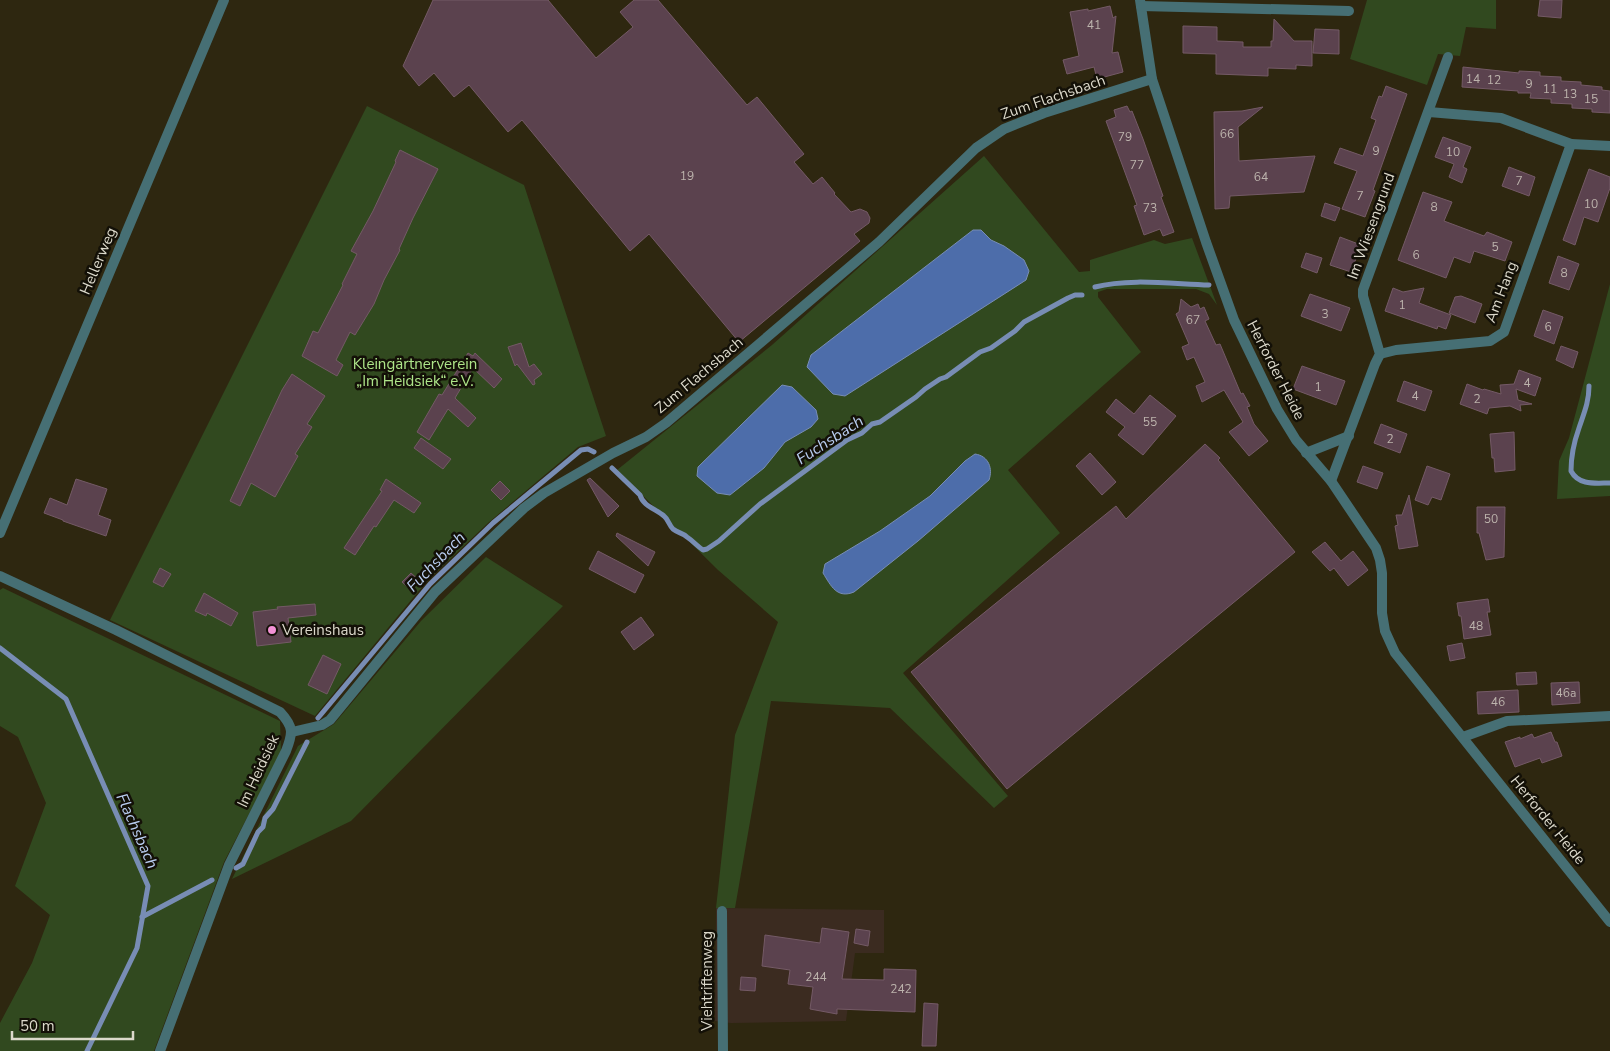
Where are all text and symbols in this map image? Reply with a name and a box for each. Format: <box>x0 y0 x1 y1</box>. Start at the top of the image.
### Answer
house number: 41 <box>1087 17 1101 33</box>
street label: Zum Flachsbach <box>998 70 1108 124</box>
house number: 14 <box>1466 71 1480 87</box>
house number: 12 <box>1487 72 1501 88</box>
house number: 9 <box>1525 76 1533 92</box>
house number: 11 <box>1543 81 1557 97</box>
house number: 13 <box>1563 86 1577 102</box>
house number: 15 <box>1584 91 1598 107</box>
house number: 66 <box>1220 126 1234 142</box>
house number: 79 <box>1118 129 1132 145</box>
house number: 9 <box>1372 143 1380 159</box>
house number: 10 <box>1446 144 1460 160</box>
house number: 77 <box>1130 157 1144 173</box>
house number: 19 <box>680 168 694 184</box>
house number: 64 <box>1254 169 1268 185</box>
street label: Im Wiesengrund <box>1342 170 1400 282</box>
house number: 7 <box>1515 173 1523 189</box>
house number: 7 <box>1356 188 1364 204</box>
house number: 10 <box>1584 196 1598 212</box>
house number: 8 <box>1430 199 1438 215</box>
house number: 73 <box>1143 200 1157 216</box>
street label: Hellerweg <box>75 224 121 298</box>
house number: 5 <box>1491 239 1499 255</box>
house number: 6 <box>1412 247 1420 263</box>
street label: Am Hang <box>1480 258 1522 326</box>
house number: 8 <box>1560 265 1568 281</box>
house number: 1 <box>1398 297 1406 313</box>
house number: 3 <box>1321 306 1329 322</box>
house number: 67 <box>1186 312 1200 328</box>
street label: Herforder Heide <box>1242 317 1310 423</box>
house number: 6 <box>1544 319 1552 335</box>
street label: Zum Flachsbach <box>651 332 747 418</box>
park label: Kleingärtnerverein „Im Heidsiek“ e.V. <box>353 354 477 391</box>
house number: 4 <box>1523 375 1531 391</box>
house number: 1 <box>1314 379 1322 395</box>
house number: 4 <box>1411 388 1419 404</box>
house number: 2 <box>1473 391 1481 407</box>
water label: Fuchsbach <box>792 410 868 470</box>
house number: 55 <box>1143 414 1157 430</box>
house number: 2 <box>1386 431 1394 447</box>
house number: 50 <box>1484 511 1498 527</box>
water label: Fuchsbach <box>402 527 470 597</box>
house number: 48 <box>1469 618 1483 634</box>
place label: Vereinshaus <box>281 620 364 640</box>
marker: Vereinshaus <box>266 624 278 636</box>
house number: 46a <box>1556 685 1576 701</box>
house number: 46 <box>1491 694 1505 710</box>
street label: Im Heidsiek <box>232 731 284 811</box>
street label: Herforder Heide <box>1506 771 1590 869</box>
water label: Flachsbach <box>111 790 163 872</box>
street label: Viehtriftenweg <box>697 931 717 1032</box>
house number: 244 <box>805 969 827 985</box>
house number: 242 <box>890 981 912 997</box>
scale bar <box>12 1008 134 1040</box>
text: 50 m <box>20 1016 55 1036</box>

